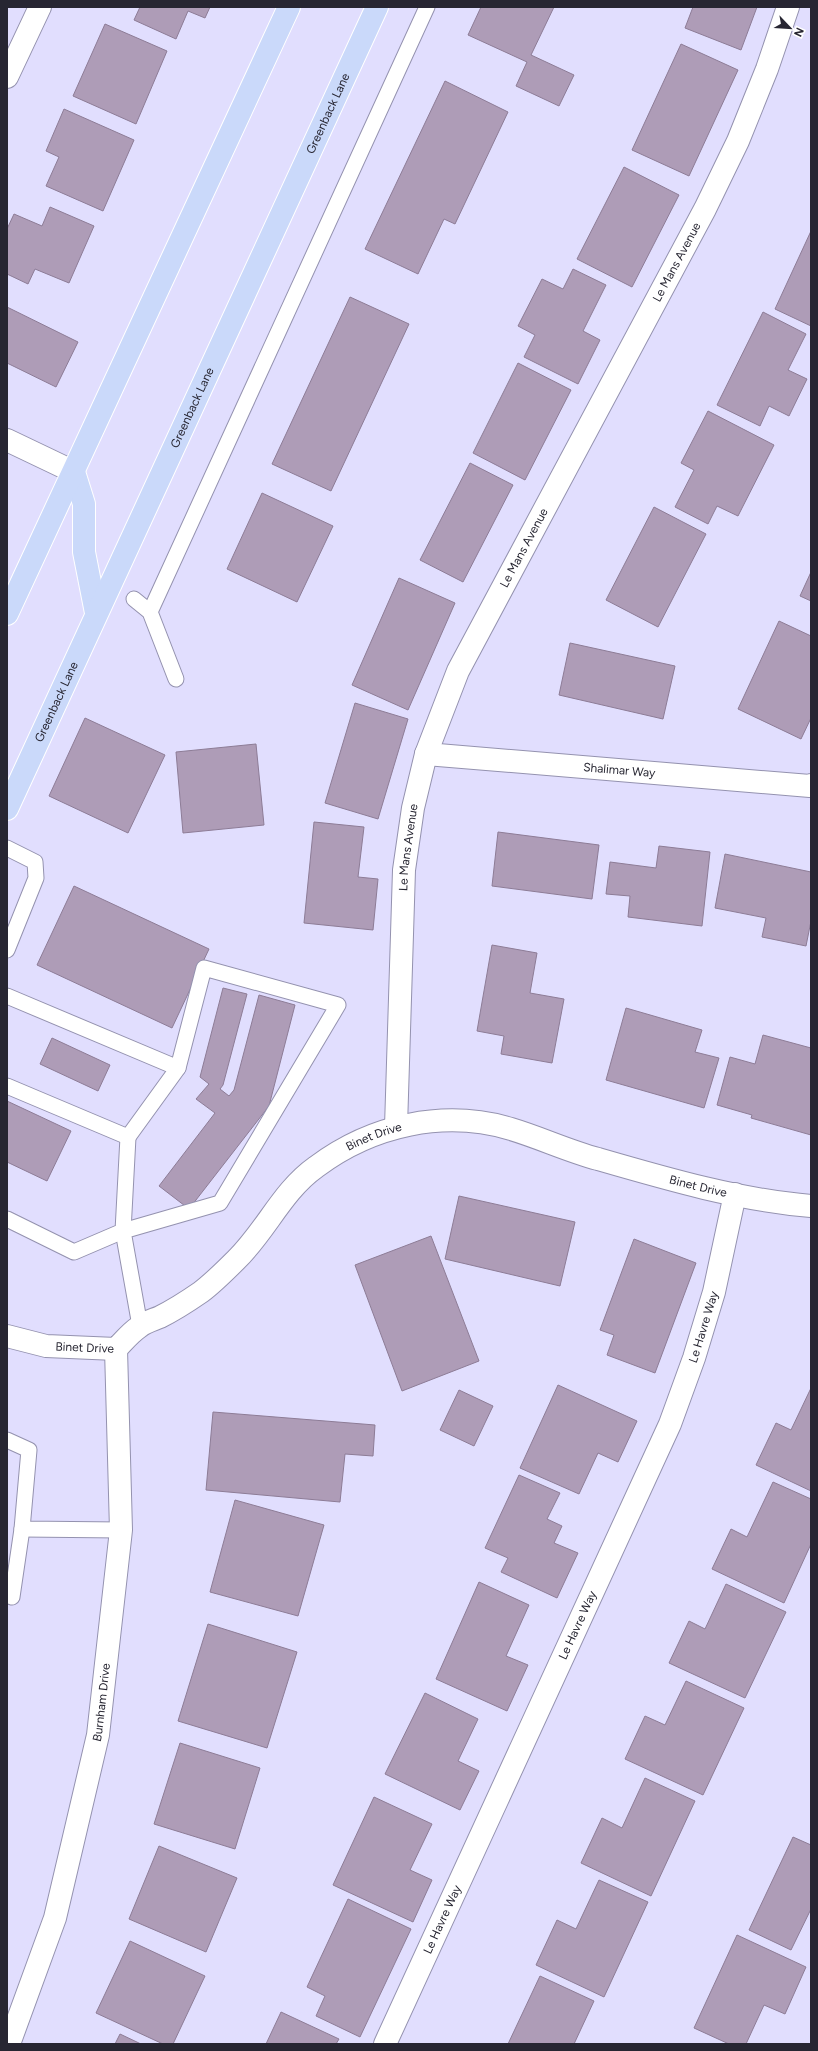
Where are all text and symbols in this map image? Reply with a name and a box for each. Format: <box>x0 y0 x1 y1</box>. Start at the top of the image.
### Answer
north arrow <box>770 8 810 48</box>
text: N <box>791 25 806 39</box>
street label: Greenback Lane <box>303 71 353 156</box>
street label: Le Mans Avenue <box>650 220 704 304</box>
street label: Greenback Lane <box>168 365 217 450</box>
street label: Le Mans Avenue <box>497 505 551 590</box>
street label: Greenback Lane <box>32 659 81 744</box>
street label: Shalimar Way <box>583 760 657 780</box>
street label: Le Mans Avenue <box>396 802 421 891</box>
street label: Binet Drive <box>344 1120 404 1154</box>
street label: Binet Drive <box>668 1172 729 1200</box>
street label: Le Havre Way <box>686 1289 721 1365</box>
street label: Binet Drive <box>55 1339 115 1356</box>
street label: Le Havre Way <box>556 1588 600 1662</box>
street label: Burnham Drive <box>90 1662 113 1743</box>
street label: Le Havre Way <box>420 1882 464 1956</box>

